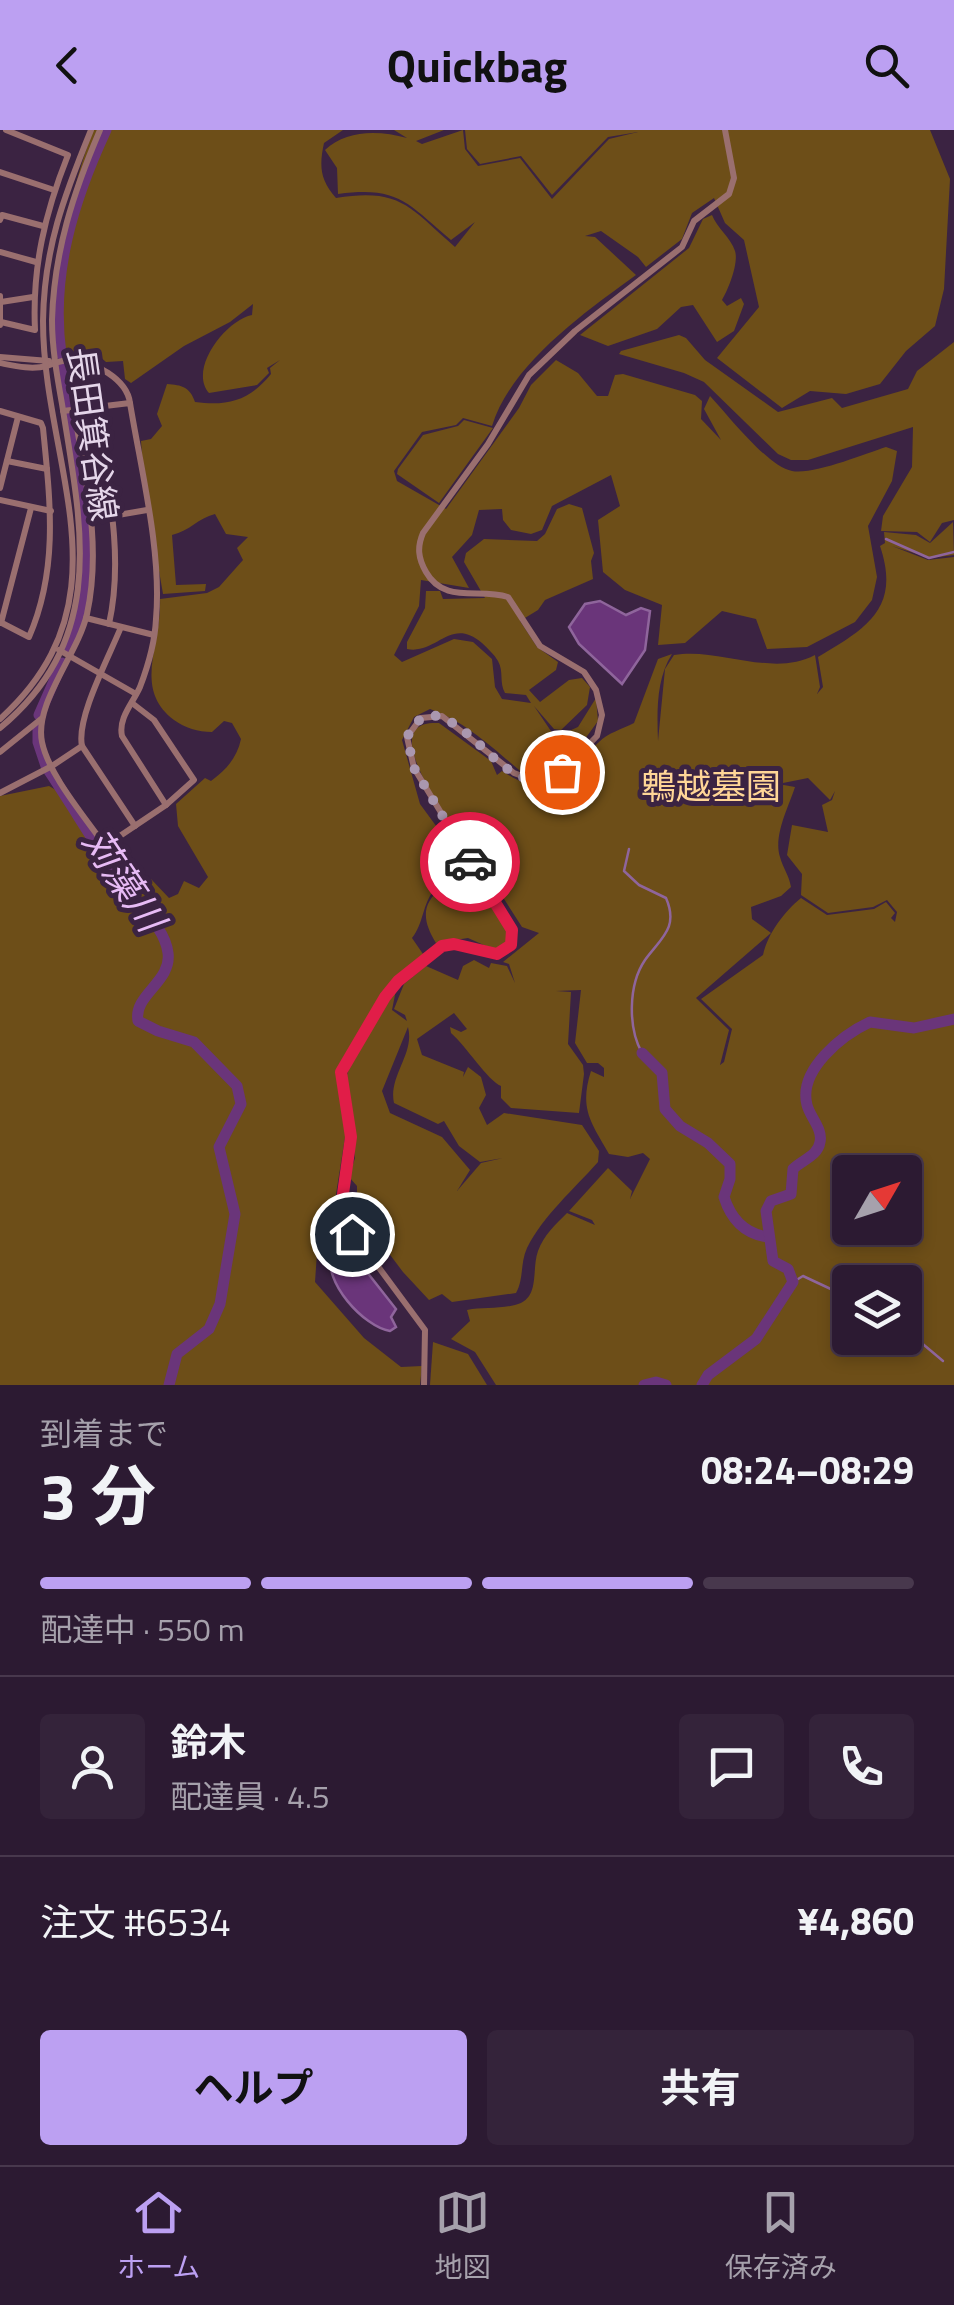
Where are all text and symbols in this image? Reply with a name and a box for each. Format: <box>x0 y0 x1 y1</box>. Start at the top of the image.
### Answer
text: Quickbag <box>387 31 567 99</box>
icon: back <box>40 38 95 93</box>
icon: search <box>859 38 914 93</box>
street label: 長田箕谷線 <box>54 343 132 524</box>
pin <box>520 730 605 815</box>
icon: bag <box>535 745 590 800</box>
park label: 鵯越墓園 <box>641 759 781 813</box>
courier <box>420 812 520 912</box>
water label: 苅藻川 <box>68 816 182 946</box>
icon: car <box>443 835 498 890</box>
north arrow <box>832 1155 922 1245</box>
map controls <box>832 1155 922 1355</box>
pin <box>310 1192 395 1277</box>
icon: home <box>325 1207 380 1262</box>
button: layers <box>832 1265 922 1355</box>
text: 到着まで <box>40 1409 168 1457</box>
text: 08:24–08:29 <box>701 1441 914 1499</box>
text: 3 分 <box>40 1445 156 1544</box>
text: 配達中 · 550 m <box>40 1605 245 1653</box>
text: 鈴木 <box>170 1713 246 1771</box>
button: person <box>40 1714 145 1819</box>
button: chat <box>679 1714 784 1819</box>
button: phone <box>809 1714 914 1819</box>
text: 配達員 · 4.5 <box>170 1772 330 1820</box>
text: ¥4,860 <box>798 1892 914 1950</box>
text: 注文 #6534 <box>40 1893 231 1951</box>
button: ヘルプ <box>40 2030 467 2145</box>
button: 共有 <box>487 2030 914 2145</box>
tab: ホーム <box>117 2185 200 2288</box>
tab: 地図 <box>435 2185 491 2288</box>
tab: 保存済み <box>725 2185 837 2288</box>

